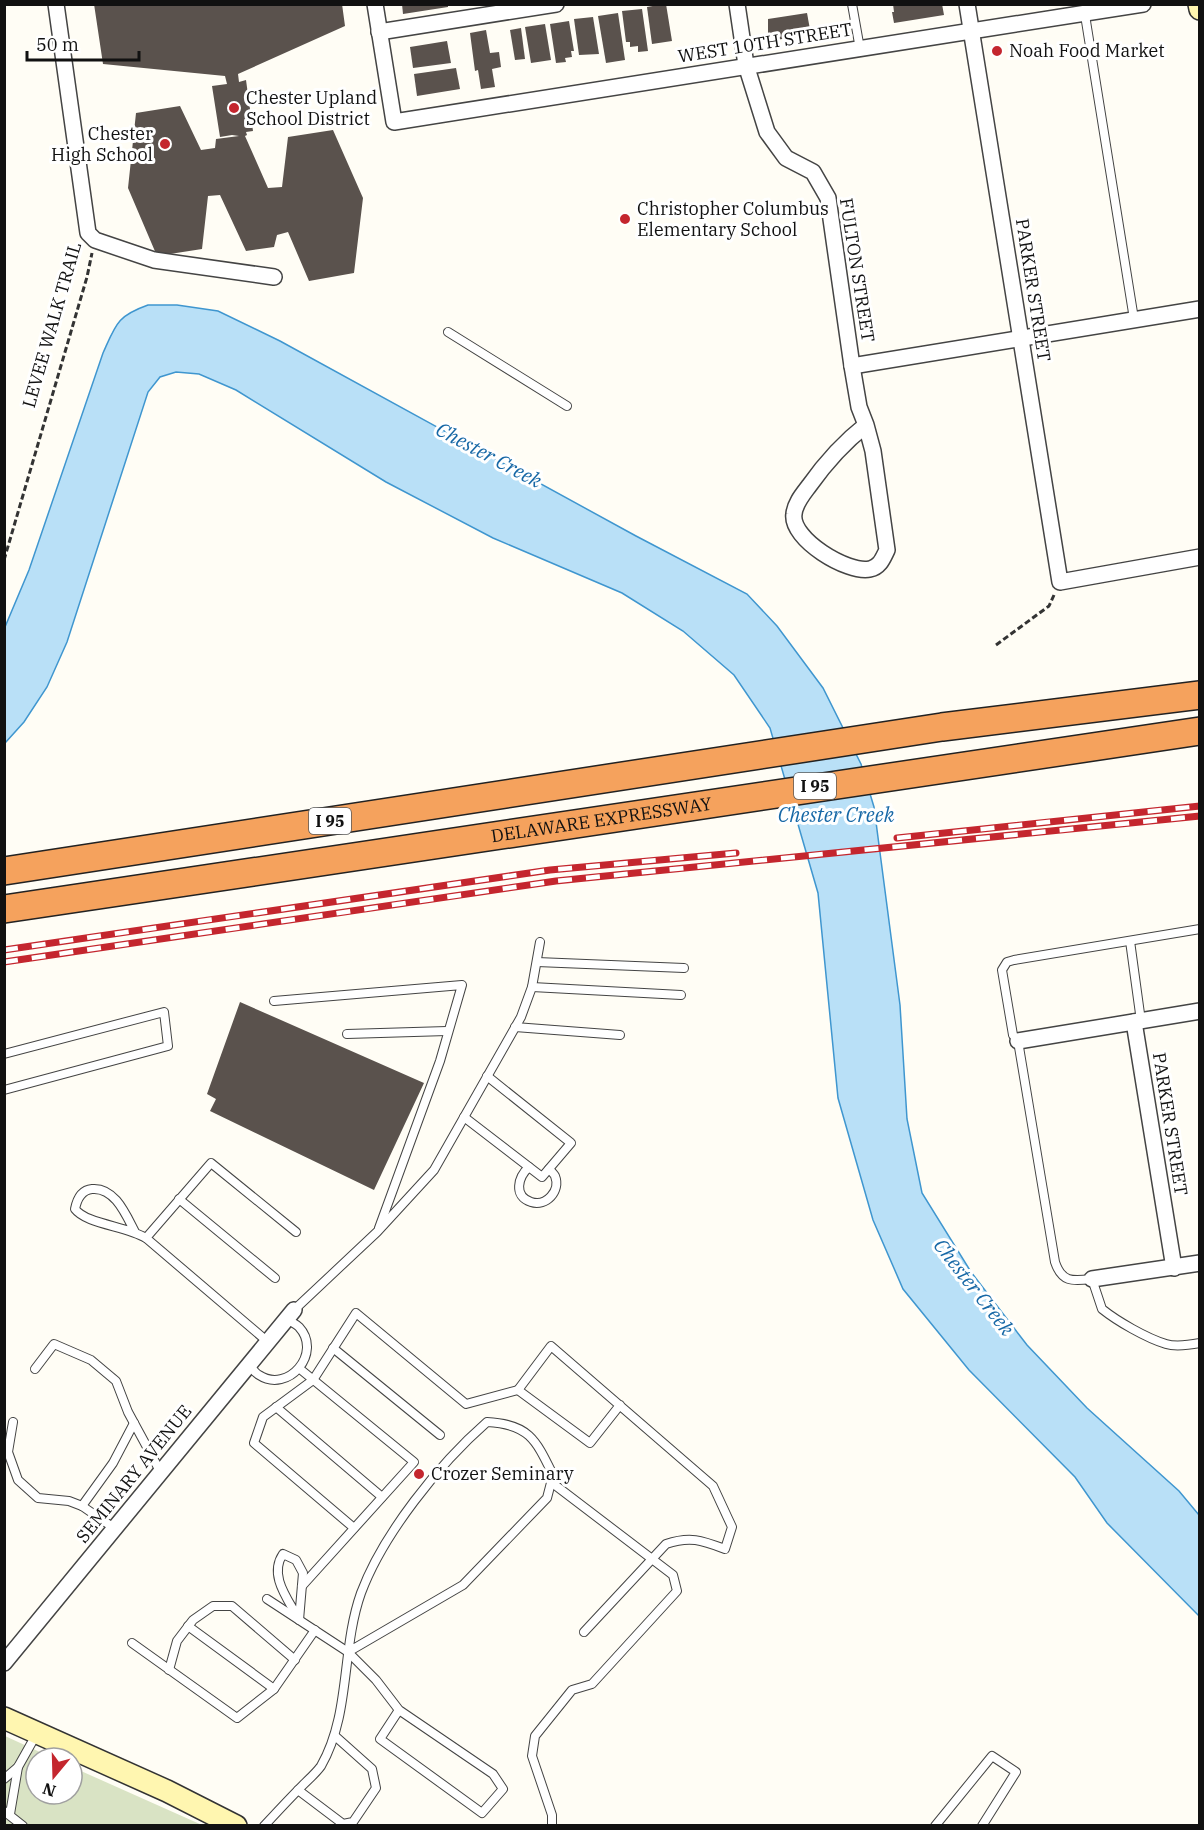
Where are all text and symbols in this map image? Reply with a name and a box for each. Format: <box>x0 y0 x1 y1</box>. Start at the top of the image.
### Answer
street label: WEST 10TH STREET <box>676 17 854 68</box>
scale bar <box>27 24 140 62</box>
text: 50 m <box>36 33 79 56</box>
place label: Noah Food Market <box>1009 39 1165 62</box>
marker: Noah Food Market <box>990 44 1004 58</box>
place label: Chester Upland School District <box>246 86 377 130</box>
marker: Chester Upland School District <box>227 101 241 115</box>
place label: Chester High School <box>51 122 153 166</box>
marker: Chester High School <box>158 137 172 151</box>
street label: FULTON STREET <box>835 196 880 344</box>
place label: Christopher Columbus Elementary School <box>637 197 829 241</box>
marker: Christopher Columbus Elementary School <box>618 212 632 226</box>
street label: PARKER STREET <box>1011 217 1056 363</box>
street label: LEVEE WALK TRAIL <box>17 239 86 410</box>
water label: Chester Creek <box>431 415 547 494</box>
road number: I 95 <box>794 773 836 799</box>
street label: DELAWARE EXPRESSWAY <box>489 792 714 847</box>
water label: Chester Creek <box>778 801 895 828</box>
road number: I 95 <box>309 808 351 834</box>
street label: PARKER STREET <box>1148 1051 1193 1197</box>
water label: Chester Creek <box>928 1232 1021 1341</box>
street label: SEMINARY AVENUE <box>71 1400 196 1547</box>
place label: Crozer Seminary <box>431 1462 574 1485</box>
marker: Crozer Seminary <box>412 1467 426 1481</box>
north arrow <box>24 1746 84 1806</box>
text: N <box>40 1779 58 1802</box>

